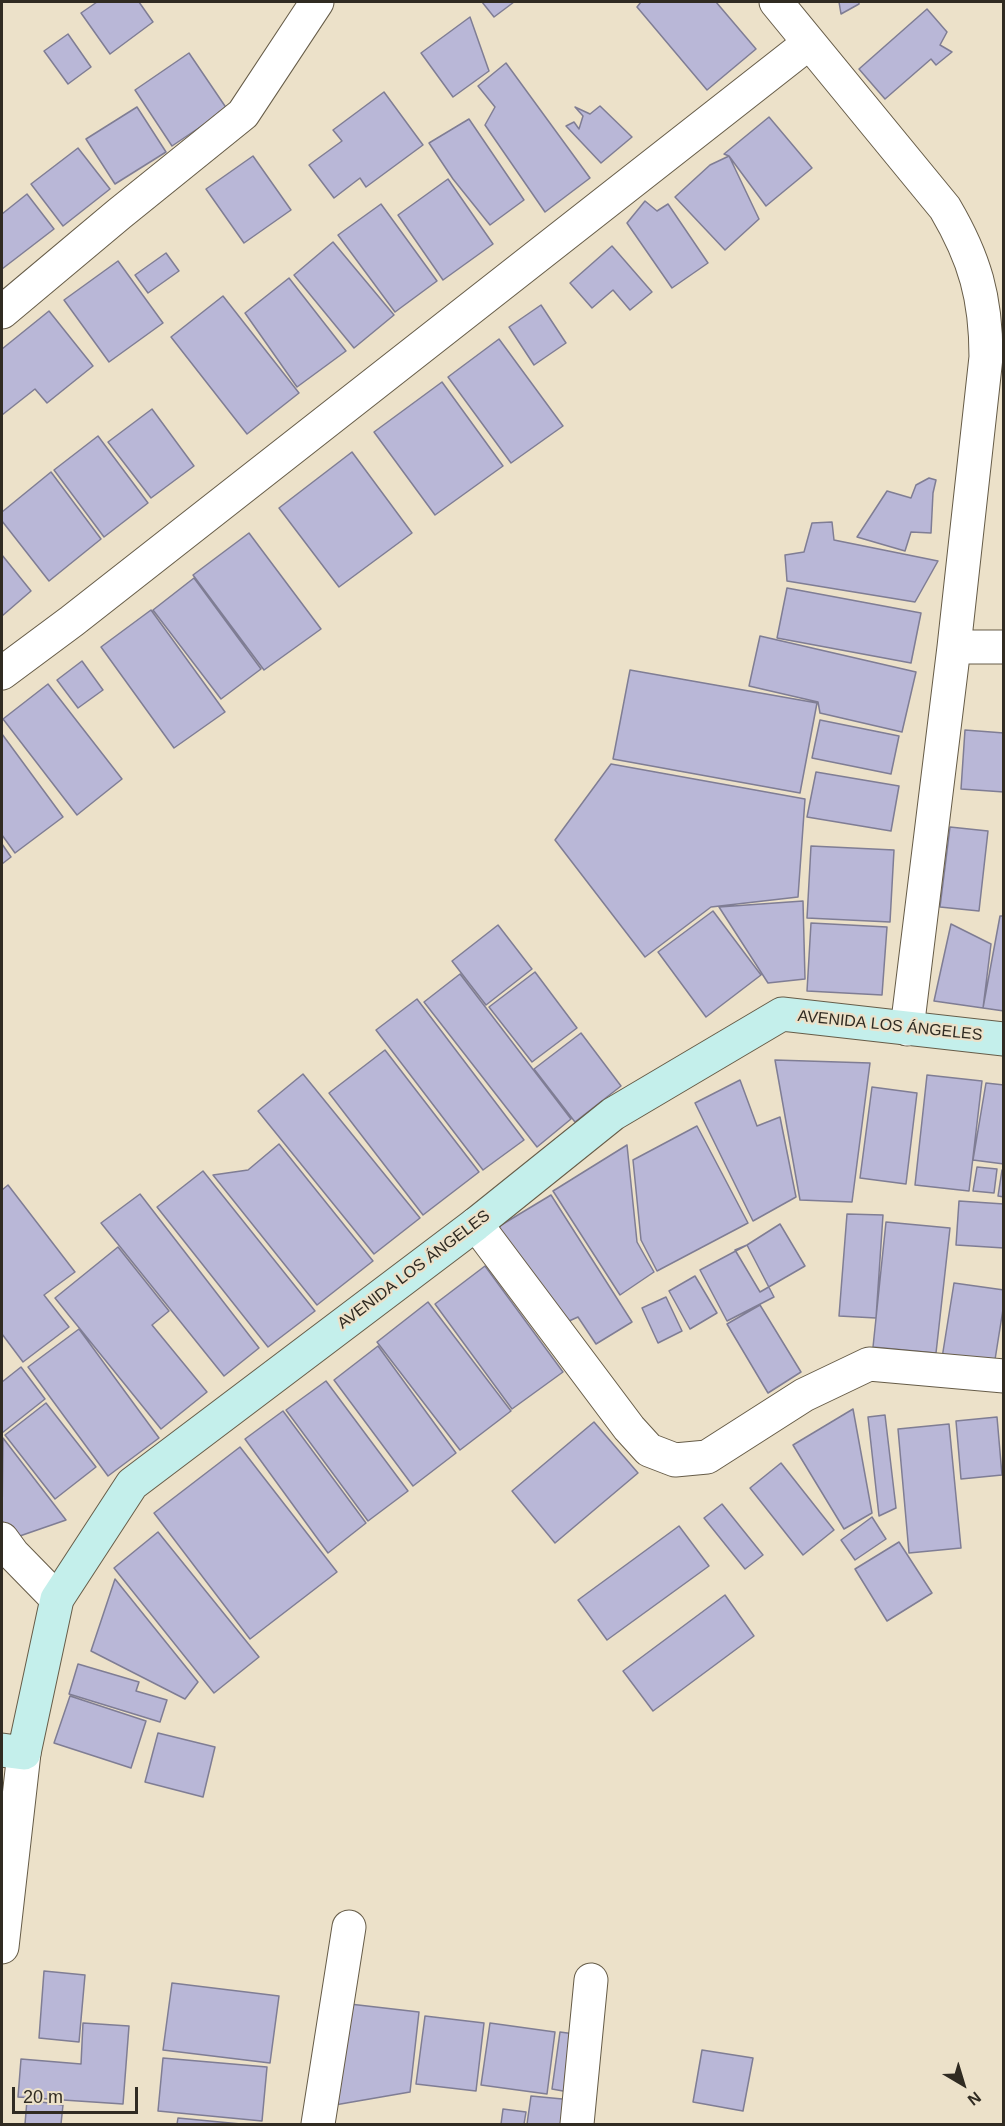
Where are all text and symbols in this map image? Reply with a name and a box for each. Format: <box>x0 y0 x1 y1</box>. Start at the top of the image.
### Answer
street label: AVENIDA LOS ÁNGELES <box>797 1007 983 1045</box>
street label: AVENIDA LOS ÁNGELES <box>334 1207 494 1333</box>
north arrow <box>933 2054 993 2114</box>
scale bar <box>15 2075 141 2113</box>
text: 20 m <box>23 2087 63 2107</box>
text: N <box>965 2088 984 2109</box>

